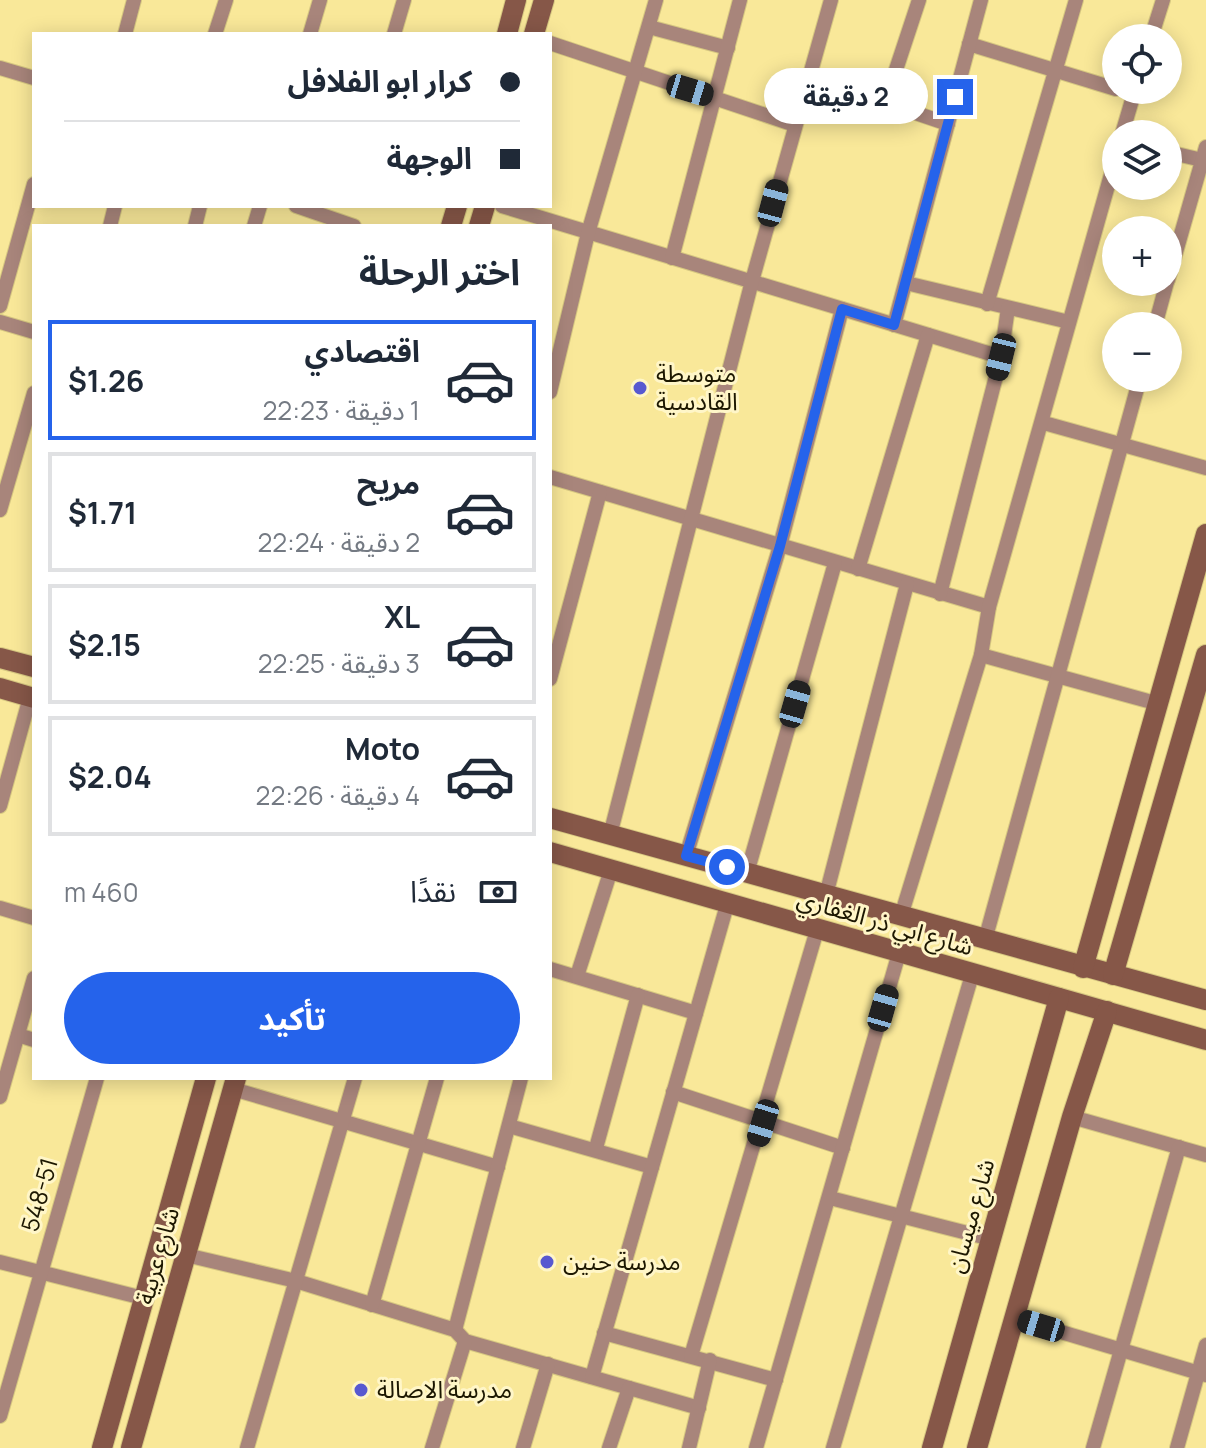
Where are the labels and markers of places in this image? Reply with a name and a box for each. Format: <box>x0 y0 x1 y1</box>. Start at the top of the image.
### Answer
place label: متوسطة القادسية <box>656 356 738 417</box>
marker: متوسطة القادسية <box>631 379 649 397</box>
place label: مدرسة حنين <box>563 1244 681 1277</box>
marker: مدرسة حنين <box>538 1253 556 1271</box>
place label: مدرسة الاصالة <box>377 1372 512 1405</box>
marker: مدرسة الاصالة <box>352 1381 370 1399</box>

